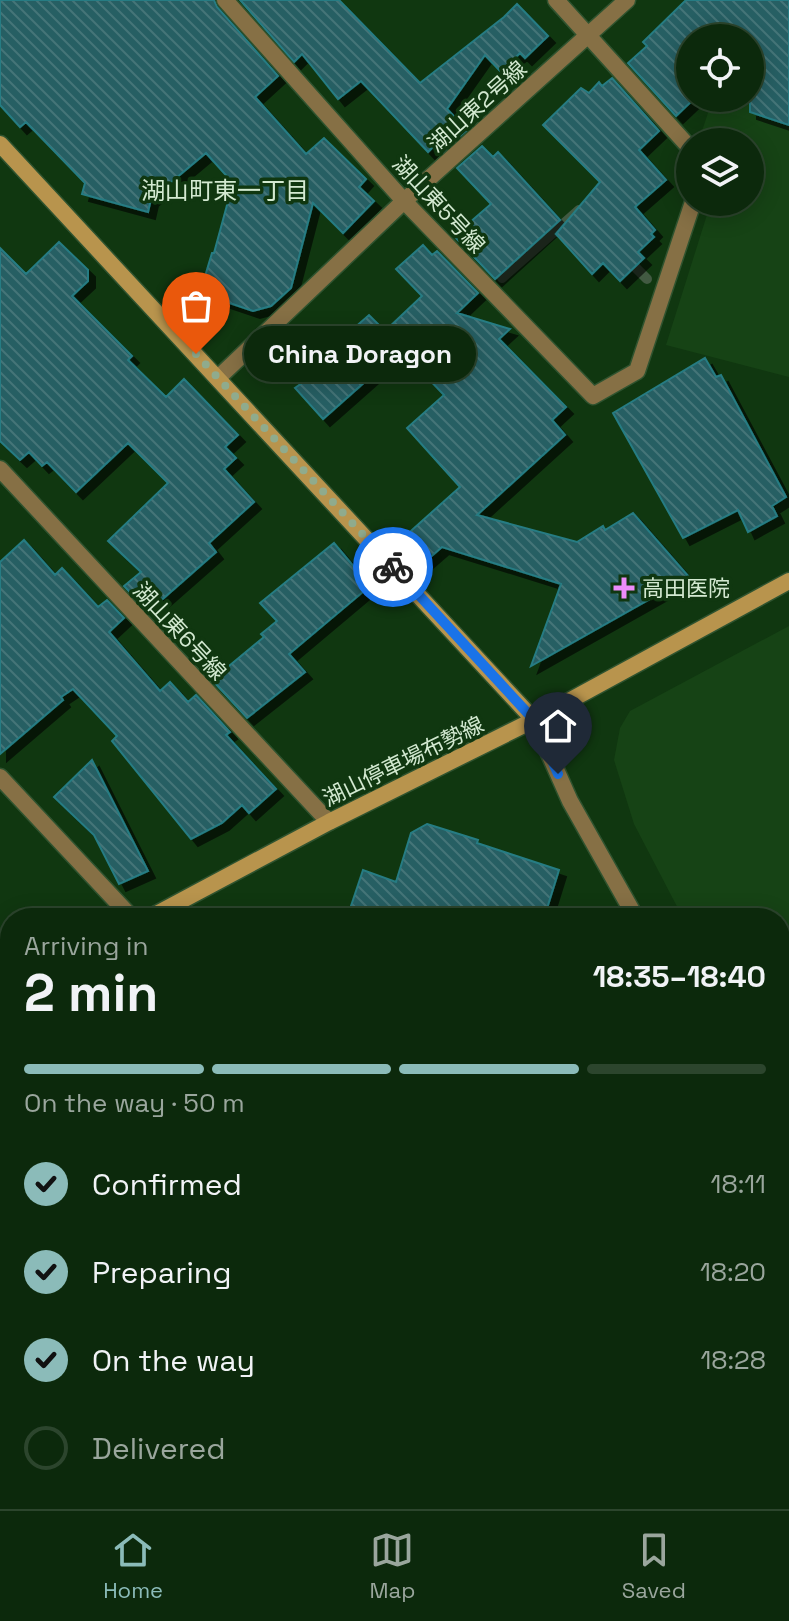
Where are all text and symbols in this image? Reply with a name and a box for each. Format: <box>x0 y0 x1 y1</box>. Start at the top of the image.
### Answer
map controls <box>676 24 764 216</box>
button: locate <box>676 24 764 112</box>
street label: 湖山東2号線 <box>422 54 532 158</box>
button: layers <box>676 128 764 216</box>
street label: 湖山東5号線 <box>387 149 491 259</box>
district label: 湖山町東一丁目 <box>141 175 309 206</box>
pin <box>162 272 230 354</box>
icon: bag <box>174 284 218 328</box>
callout: China Doragon <box>244 326 476 382</box>
text: China Doragon <box>268 337 452 371</box>
courier <box>353 527 433 607</box>
icon: bike <box>371 545 415 589</box>
place label: 高田医院 <box>642 574 730 602</box>
street label: 湖山東6号線 <box>128 576 232 686</box>
marker: 高田医院 <box>613 577 635 599</box>
pin <box>524 692 592 774</box>
icon: home <box>536 704 580 748</box>
street label: 湖山停車場布勢線 <box>318 710 488 812</box>
text: Arriving in <box>24 929 148 963</box>
text: 18:35–18:40 <box>593 957 766 996</box>
text: 2 min <box>24 960 158 1026</box>
text: On the way · 50 m <box>24 1086 245 1120</box>
icon: check <box>24 1162 68 1206</box>
text: Confirmed <box>92 1165 242 1204</box>
text: 18:11 <box>711 1167 766 1201</box>
icon: check <box>24 1250 68 1294</box>
text: Preparing <box>92 1253 231 1292</box>
text: 18:20 <box>700 1255 766 1289</box>
icon: check <box>24 1338 68 1382</box>
text: On the way <box>92 1341 255 1380</box>
text: 18:28 <box>700 1343 766 1377</box>
text: Delivered <box>92 1429 226 1468</box>
tab: Home <box>103 1528 163 1604</box>
tab: Map <box>369 1528 415 1604</box>
tab: Saved <box>622 1528 686 1604</box>

